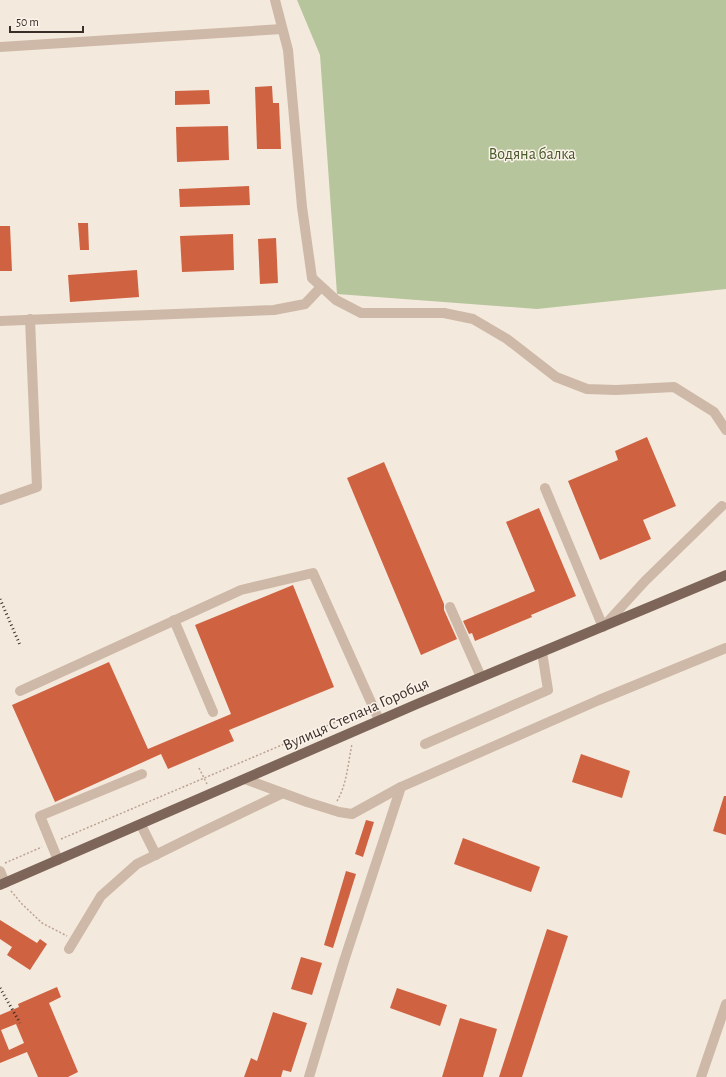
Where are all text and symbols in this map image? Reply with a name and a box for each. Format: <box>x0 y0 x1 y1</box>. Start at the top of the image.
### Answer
scale bar <box>10 8 83 34</box>
text: 50 m <box>16 16 39 28</box>
park label: Водяна балка <box>488 146 576 162</box>
street label: Вулиця Степана Горобця <box>281 675 432 754</box>

